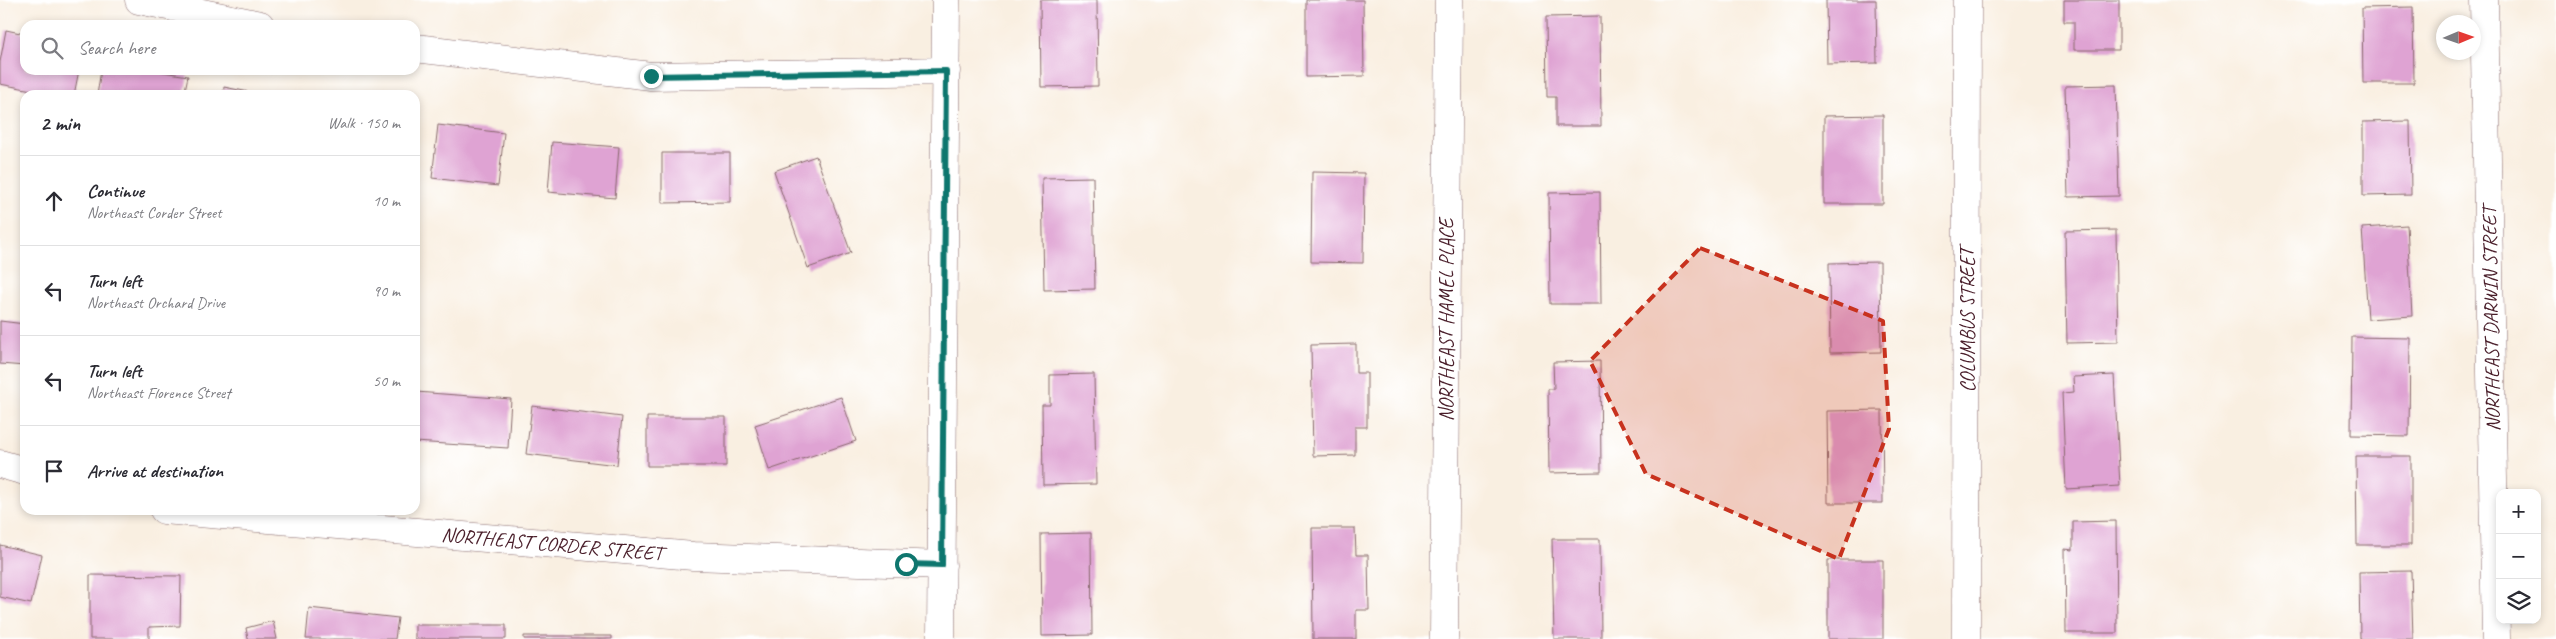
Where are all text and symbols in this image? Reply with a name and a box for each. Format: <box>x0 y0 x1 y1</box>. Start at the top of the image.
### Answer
north arrow <box>2436 15 2481 60</box>
search box <box>20 20 420 75</box>
icon: search <box>38 34 66 62</box>
text: Search here <box>78 36 155 60</box>
route end <box>640 65 663 88</box>
text: 2 min <box>40 110 80 136</box>
text: Walk · 150 m <box>328 113 400 133</box>
text: Continue <box>87 179 144 203</box>
icon: ahead <box>40 187 68 215</box>
text: 10 m <box>373 191 400 211</box>
street label: NORTHEAST DARWIN STREET <box>2476 202 2505 432</box>
text: Northeast Corder Street <box>87 203 222 223</box>
street label: NORTHEAST HAMEL PLACE <box>1434 216 1459 421</box>
street label: COLUMBUS STREET <box>1955 243 1980 392</box>
text: Turn left <box>87 269 142 293</box>
icon: left <box>40 277 68 305</box>
text: 90 m <box>373 281 400 301</box>
text: Northeast Orchard Drive <box>87 293 225 313</box>
text: Turn left <box>87 359 142 383</box>
icon: left <box>40 367 68 395</box>
text: 50 m <box>373 371 400 391</box>
text: Northeast Florence Street <box>87 383 231 403</box>
icon: arrive <box>40 457 68 485</box>
text: Arrive at destination <box>87 459 223 483</box>
map controls <box>2496 489 2541 624</box>
button: + <box>2496 489 2541 534</box>
street label: NORTHEAST CORDER STREET <box>440 522 668 567</box>
button: − <box>2496 534 2541 579</box>
route start <box>895 553 918 576</box>
button: layers <box>2496 579 2541 624</box>

